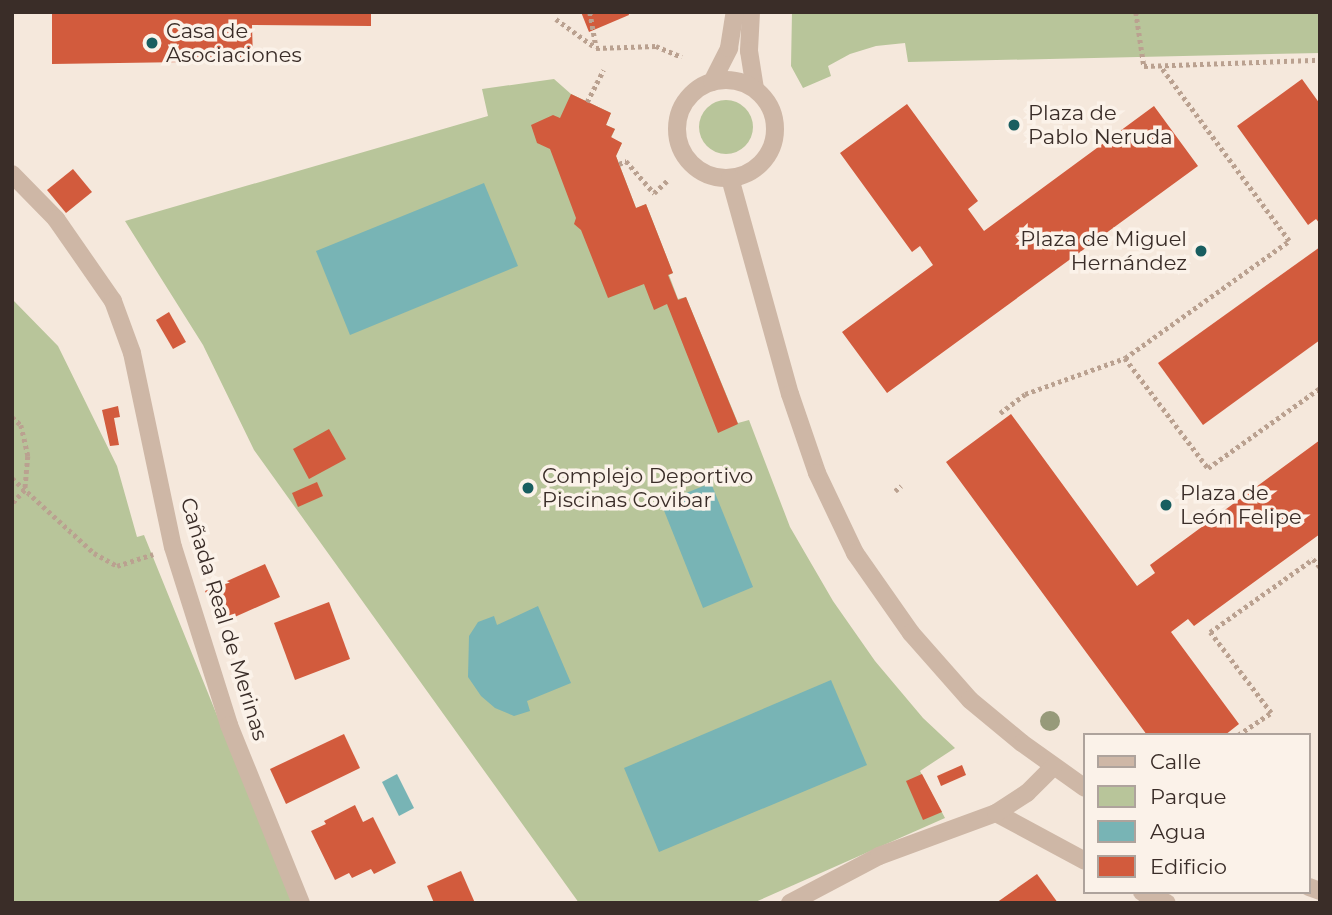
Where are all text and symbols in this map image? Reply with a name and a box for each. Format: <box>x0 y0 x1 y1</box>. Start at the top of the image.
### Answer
place label: Casa de Asociaciones <box>166 18 302 68</box>
marker: Casa de Asociaciones <box>144 35 160 51</box>
place label: Plaza de Pablo Neruda <box>1028 100 1173 150</box>
marker: Plaza de Pablo Neruda <box>1006 117 1022 133</box>
place label: Plaza de Miguel Hernández <box>1020 226 1187 276</box>
marker: Plaza de Miguel Hernández <box>1193 243 1209 259</box>
place label: Complejo Deportivo Piscinas Covibar <box>542 463 753 513</box>
marker: Complejo Deportivo Piscinas Covibar <box>520 480 536 496</box>
place label: Plaza de León Felipe <box>1180 480 1302 530</box>
street label: Cañada Real de Merinas <box>175 494 273 744</box>
marker: Plaza de León Felipe <box>1158 497 1174 513</box>
legend <box>1084 733 1311 894</box>
text: Calle <box>1150 749 1201 774</box>
text: Parque <box>1150 784 1226 809</box>
text: Agua <box>1150 819 1206 844</box>
text: Edificio <box>1150 854 1227 879</box>

